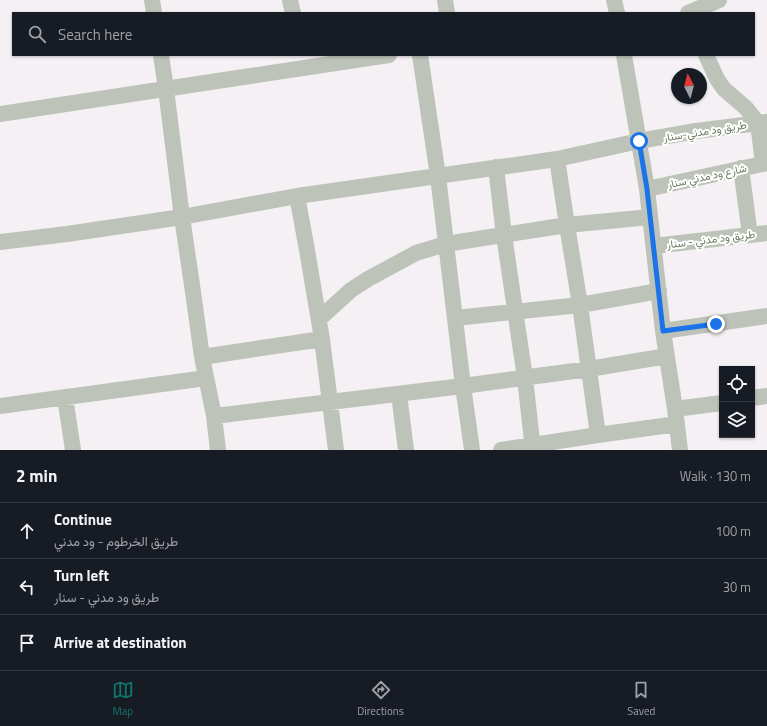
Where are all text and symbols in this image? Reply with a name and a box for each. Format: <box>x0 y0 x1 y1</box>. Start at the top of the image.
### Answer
search box <box>12 12 755 56</box>
icon: search <box>26 23 48 45</box>
text: Search here <box>58 23 132 46</box>
north arrow <box>671 68 707 104</box>
street label: طريق ود مدني-سنار <box>661 117 748 148</box>
route start <box>630 132 648 150</box>
street label: شارع ود مدني سنار <box>665 160 749 194</box>
street label: طريق ود مدني - سنار <box>665 226 756 254</box>
route end <box>707 315 725 333</box>
map controls <box>719 366 755 438</box>
button: locate <box>719 366 755 402</box>
button: layers <box>719 402 755 438</box>
text: 2 min <box>16 463 57 489</box>
text: Walk · 130 m <box>680 466 751 486</box>
text: Continue <box>54 508 112 531</box>
icon: ahead <box>16 520 38 542</box>
text: 100 m <box>715 521 751 541</box>
text: طريق الخرطوم - ود مدني <box>54 531 178 551</box>
text: Turn left <box>54 564 109 587</box>
icon: left <box>16 576 38 598</box>
text: 30 m <box>723 577 751 597</box>
text: طريق ود مدني - سنار <box>54 587 159 607</box>
text: Arrive at destination <box>54 631 187 654</box>
icon: arrive <box>16 632 38 654</box>
tab: Map <box>112 679 134 719</box>
tab: Directions <box>357 679 404 719</box>
tab: Saved <box>627 679 655 719</box>

